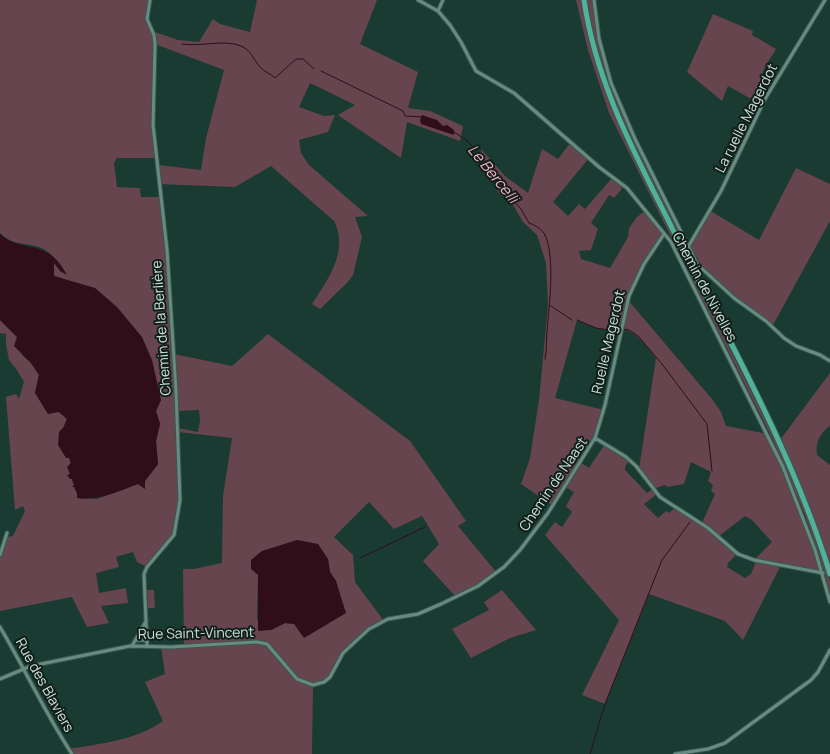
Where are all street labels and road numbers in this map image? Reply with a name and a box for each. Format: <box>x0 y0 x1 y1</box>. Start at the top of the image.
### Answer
street label: La ruelle Magerdot <box>710 60 781 176</box>
street label: Chemin de Nivelles <box>668 229 742 345</box>
street label: Chemin de la Berlière <box>146 260 175 396</box>
street label: Ruelle Magerdot <box>586 288 629 396</box>
street label: Chemin de Naast <box>514 433 591 535</box>
street label: Rue Saint-Vincent <box>138 622 255 643</box>
street label: Rue des Blaviers <box>12 634 79 735</box>

